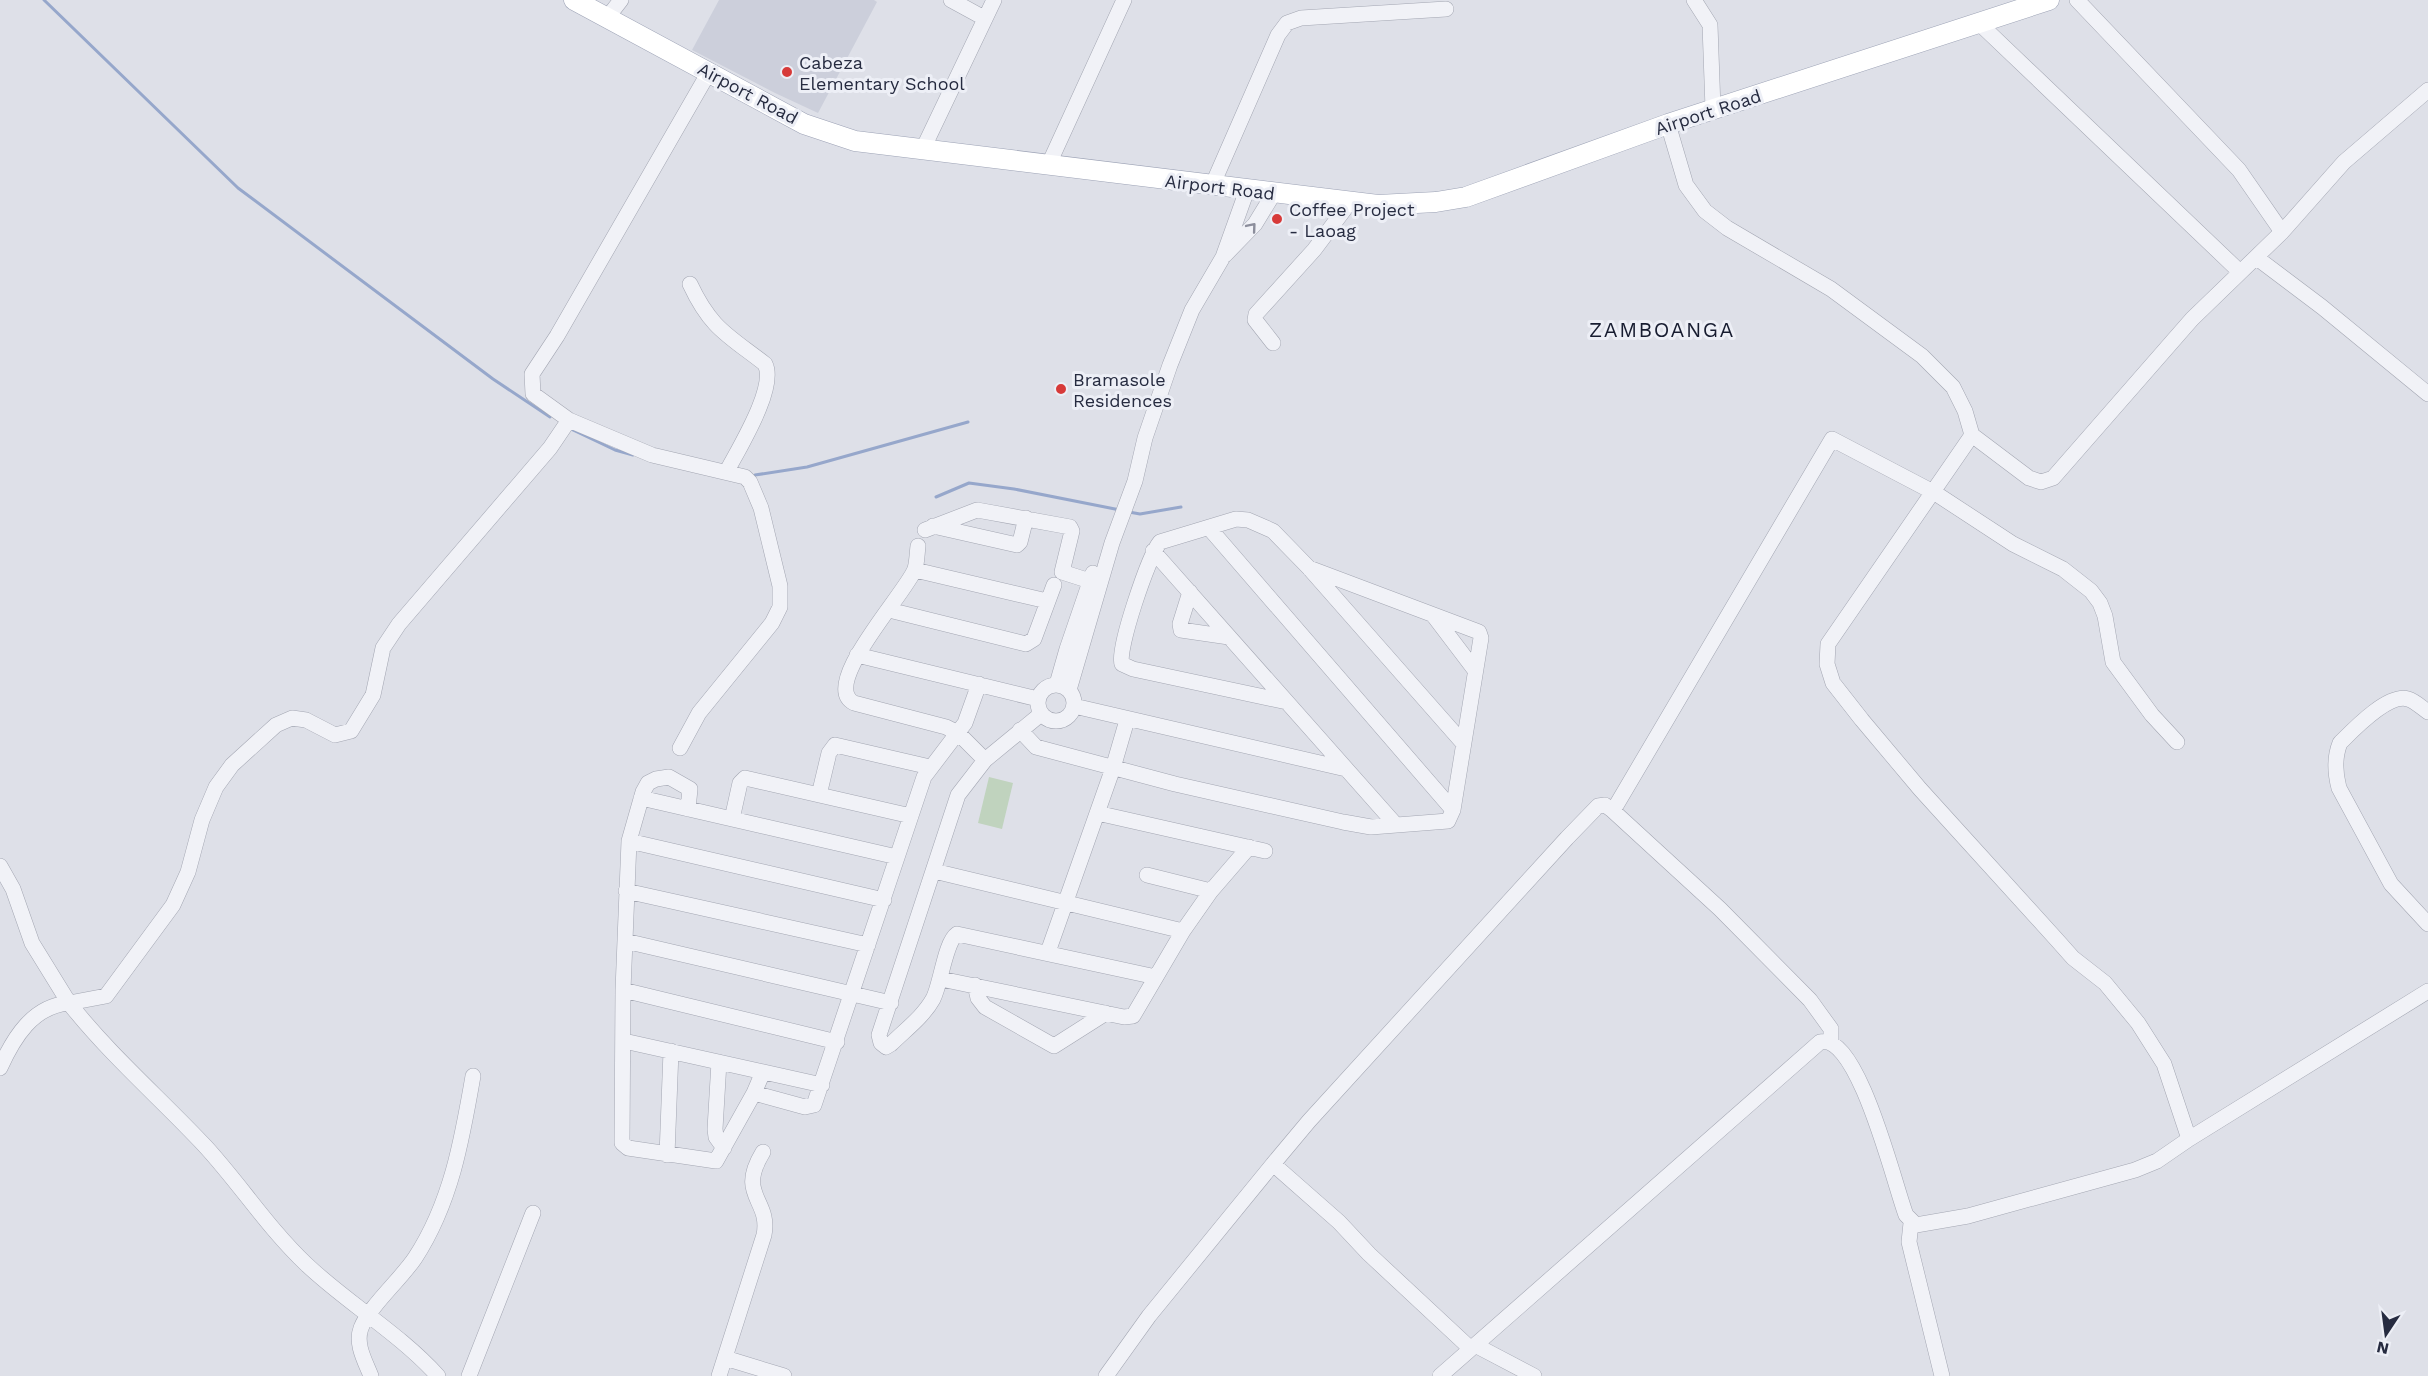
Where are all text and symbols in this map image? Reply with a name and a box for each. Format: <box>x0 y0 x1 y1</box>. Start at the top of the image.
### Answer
place label: Cabeza Elementary School <box>799 52 965 94</box>
street label: Airport Road <box>694 58 802 128</box>
marker: Cabeza Elementary School <box>780 65 794 79</box>
street label: Airport Road <box>1652 85 1764 139</box>
street label: Airport Road <box>1164 170 1276 204</box>
place label: Coffee Project - Laoag <box>1289 199 1415 241</box>
marker: Coffee Project - Laoag <box>1270 212 1284 226</box>
one-way arrow <box>1244 223 1255 234</box>
district label: ZAMBOANGA <box>1589 317 1735 342</box>
place label: Bramasole Residences <box>1073 369 1172 411</box>
marker: Bramasole Residences <box>1054 382 1068 396</box>
north arrow <box>2356 1304 2416 1364</box>
text: N <box>2375 1338 2391 1359</box>

